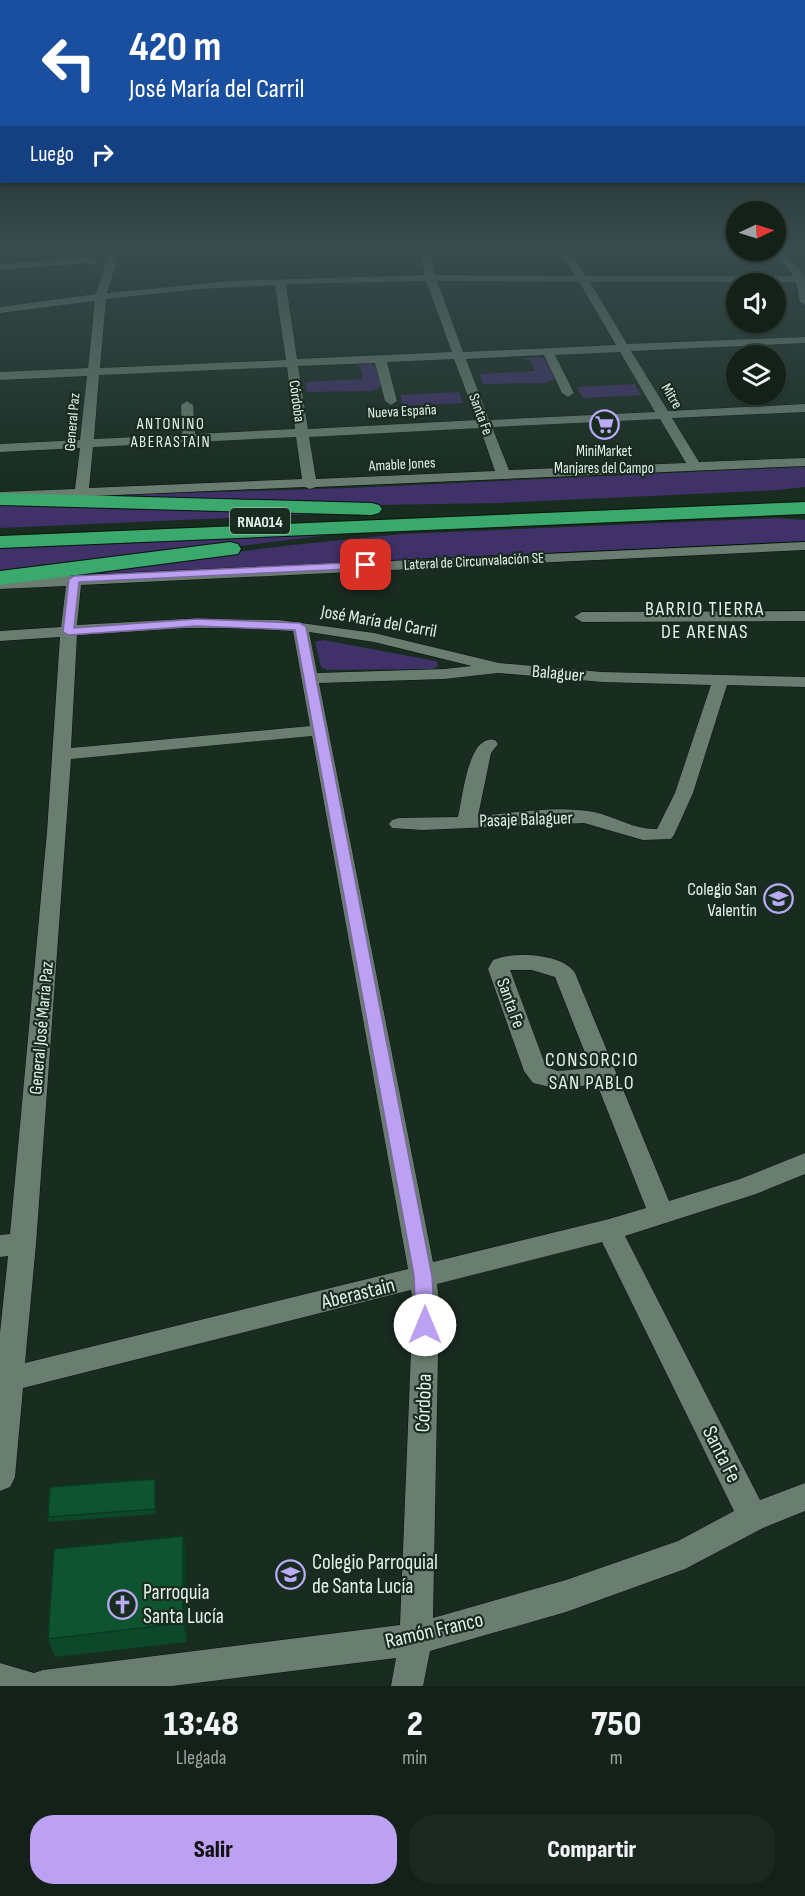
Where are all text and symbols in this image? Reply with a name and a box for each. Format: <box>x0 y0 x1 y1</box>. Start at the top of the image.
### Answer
text: 420 m <box>129 22 221 73</box>
icon: left <box>30 24 108 102</box>
text: José María del Carril <box>129 73 304 105</box>
icon: right <box>86 138 119 171</box>
text: Luego <box>30 141 74 168</box>
north arrow <box>726 201 786 261</box>
map controls <box>726 201 786 405</box>
button: sound <box>726 273 786 333</box>
button: layers <box>726 345 786 405</box>
street label: Córdoba <box>284 379 309 423</box>
street label: Mitre <box>657 380 687 412</box>
street label: Santa Fe <box>464 391 497 438</box>
street label: General Paz <box>60 392 85 452</box>
street label: Nueva España <box>367 400 437 423</box>
supermarket icon: MiniMarket Manjares del Campo <box>588 408 620 440</box>
district label: ANTONINO ABERASTAIN <box>130 415 211 452</box>
place label: MiniMarket Manjares del Campo <box>554 442 654 478</box>
street label: Amable Jones <box>367 453 436 476</box>
road number: RNA014 <box>230 508 290 534</box>
pin <box>340 539 391 590</box>
icon: arrive <box>349 548 382 581</box>
street label: Lateral de Circunvalación SE <box>403 548 545 575</box>
district label: BARRIO TIERRA DE ARENAS <box>645 597 765 644</box>
street label: José María del Carril <box>319 601 438 642</box>
street label: Balaguer <box>531 661 585 686</box>
street label: Pasaje Balaguer <box>479 807 573 832</box>
place label: Colegio San Valentín <box>687 879 757 921</box>
school or university icon: Colegio San Valentín <box>762 883 794 915</box>
street label: General José María Paz <box>25 960 58 1096</box>
street label: Santa Fe <box>492 975 529 1031</box>
district label: CONSORCIO SAN PABLO <box>545 1048 639 1095</box>
street label: Aberastain <box>318 1272 398 1315</box>
position arrow <box>393 1293 457 1357</box>
street label: Córdoba <box>410 1373 437 1433</box>
street label: Santa Fe <box>697 1422 746 1487</box>
place label: Colegio Parroquial de Santa Lucía <box>312 1550 438 1599</box>
school or university icon: Colegio Parroquial de Santa Lucía <box>275 1558 307 1590</box>
place label: Parroquia Santa Lucía <box>143 1580 224 1629</box>
church icon: Parroquia Santa Lucía <box>106 1588 138 1620</box>
street label: Ramón Franco <box>383 1607 486 1654</box>
text: 13:48 <box>164 1703 239 1746</box>
text: 2 <box>407 1703 423 1746</box>
text: 750 <box>591 1703 641 1746</box>
text: Llegada <box>176 1746 226 1770</box>
text: min <box>402 1746 427 1770</box>
text: m <box>610 1746 623 1770</box>
button: Salir <box>30 1815 397 1884</box>
button: Compartir <box>409 1815 775 1884</box>

